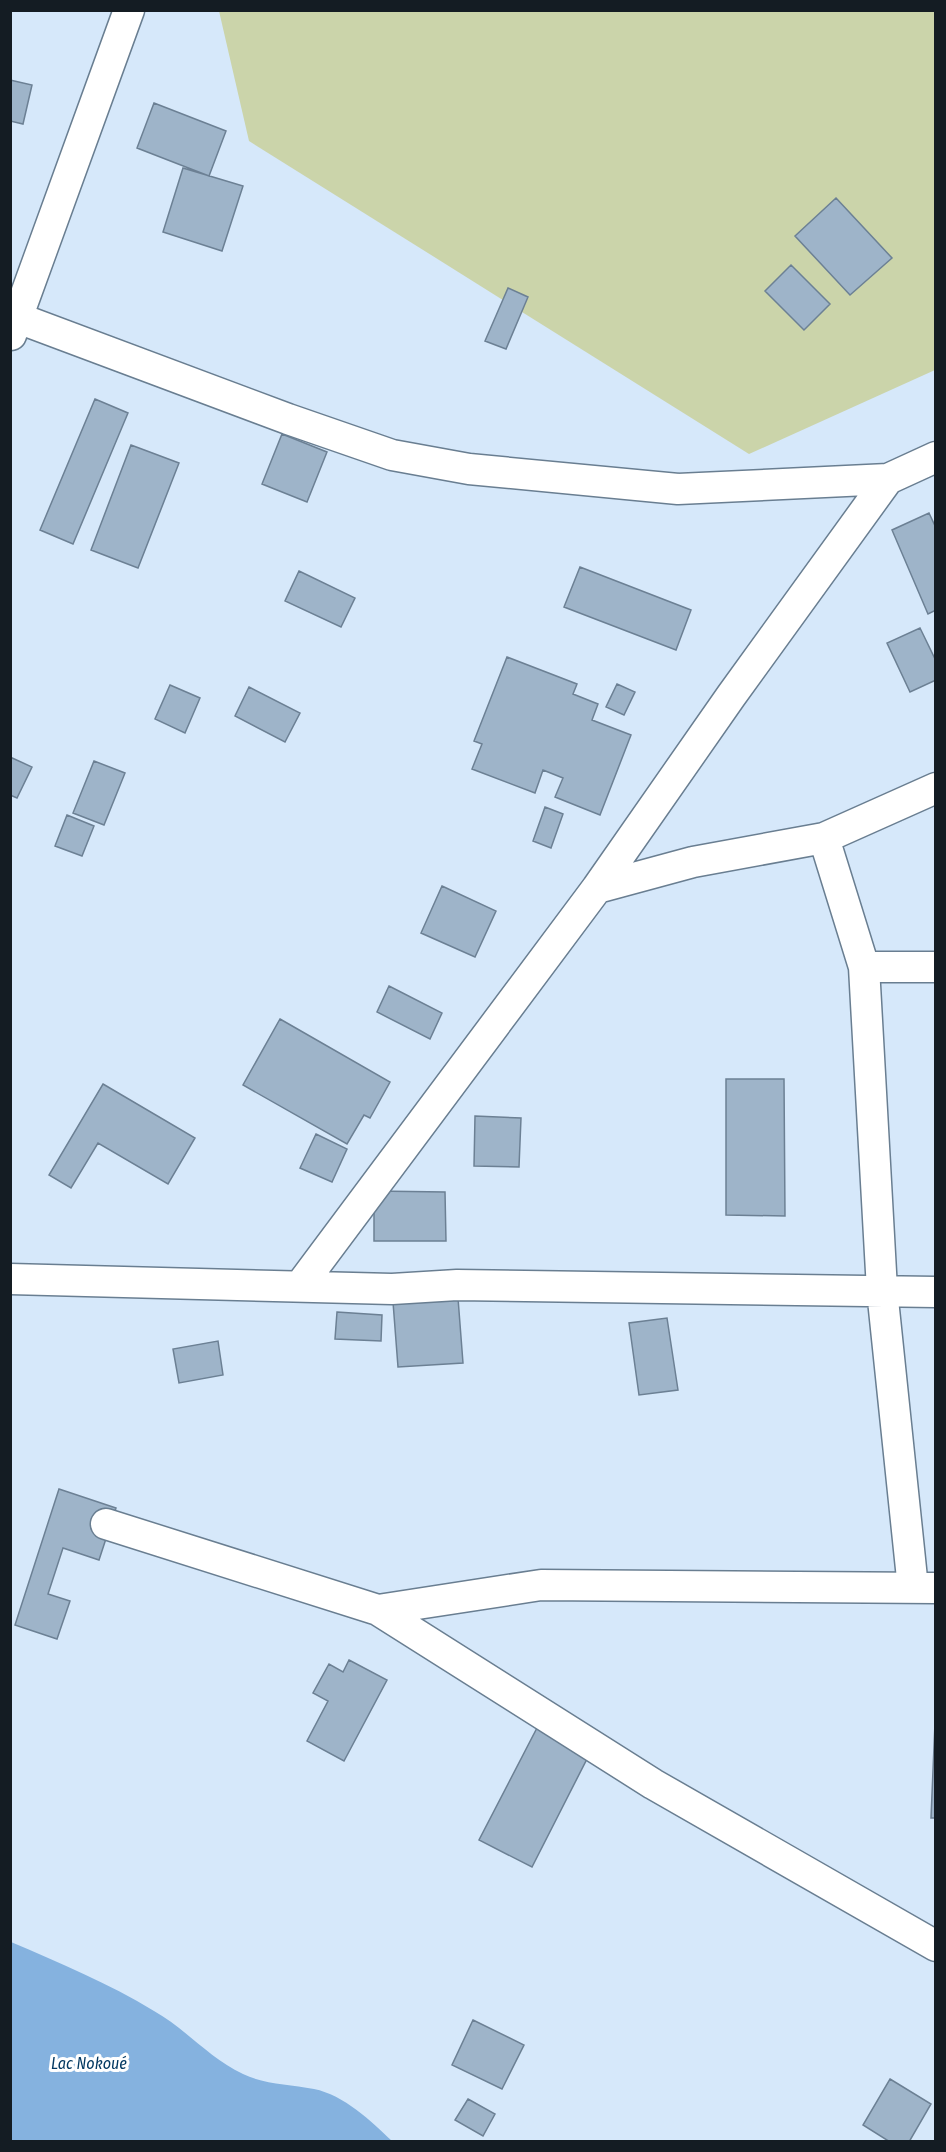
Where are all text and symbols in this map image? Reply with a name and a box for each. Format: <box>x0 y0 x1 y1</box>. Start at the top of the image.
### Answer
water label: Lac Nokoué <box>51 2054 127 2073</box>

